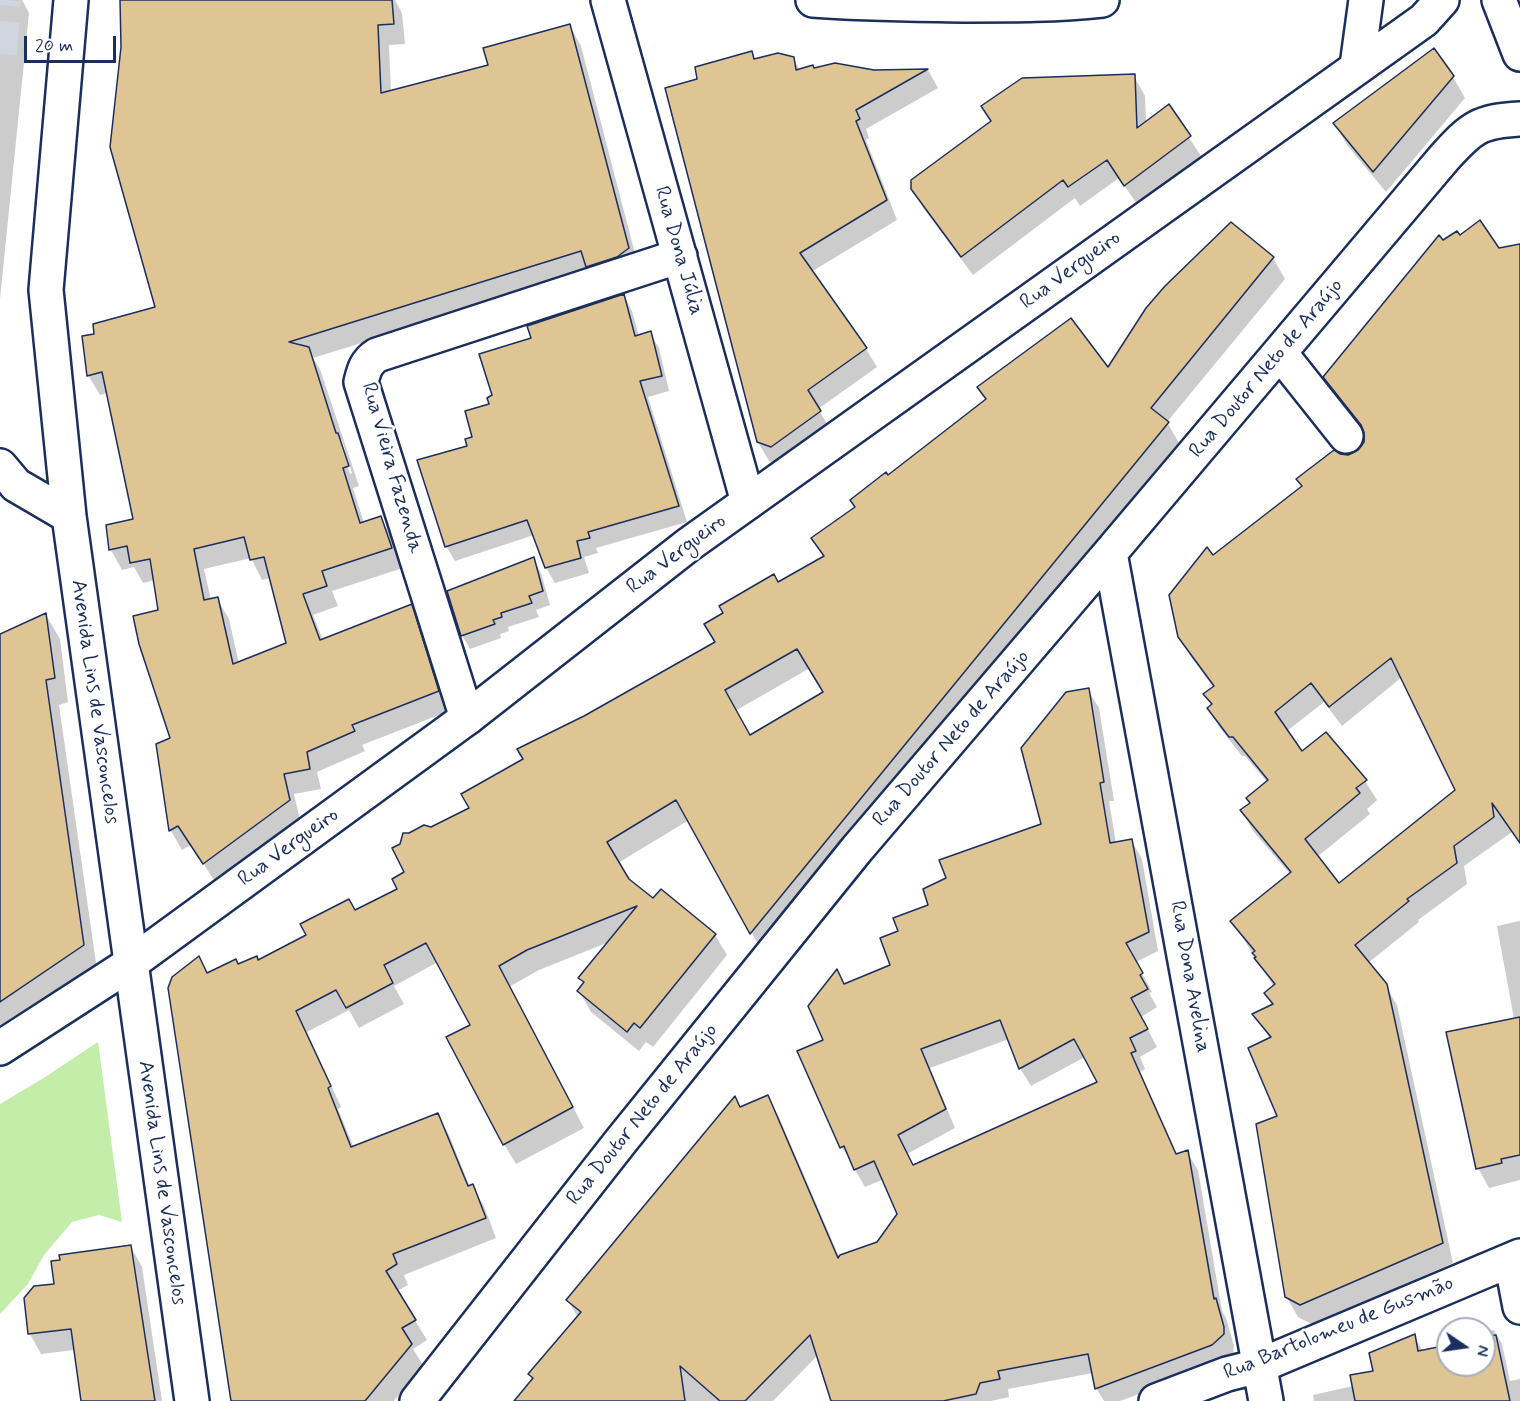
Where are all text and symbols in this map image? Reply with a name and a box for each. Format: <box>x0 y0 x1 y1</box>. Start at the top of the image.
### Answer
scale bar <box>27 24 118 62</box>
text: 20 m <box>35 34 73 58</box>
street label: Rua Dona Júlia <box>648 184 708 318</box>
street label: Rua Vergueiro <box>1016 226 1126 316</box>
street label: Rua Doutor Neto de Araújo <box>1185 274 1349 464</box>
street label: Rua Vieira Fazenda <box>355 380 427 556</box>
street label: Rua Vergueiro <box>622 509 732 601</box>
street label: Avenida Lins de Vasconcelos <box>64 578 124 826</box>
street label: Rua Doutor Neto de Araújo <box>868 645 1036 833</box>
street label: Rua Vergueiro <box>234 803 344 893</box>
street label: Rua Dona Avelina <box>1163 899 1215 1055</box>
street label: Rua Doutor Neto de Araújo <box>562 1019 724 1211</box>
street label: Avenida Lins de Vasconcelos <box>131 1059 191 1307</box>
street label: Rua Bartolomeu de Gusmão <box>1220 1271 1458 1387</box>
north arrow <box>1436 1317 1496 1377</box>
text: N <box>1471 1343 1494 1358</box>

